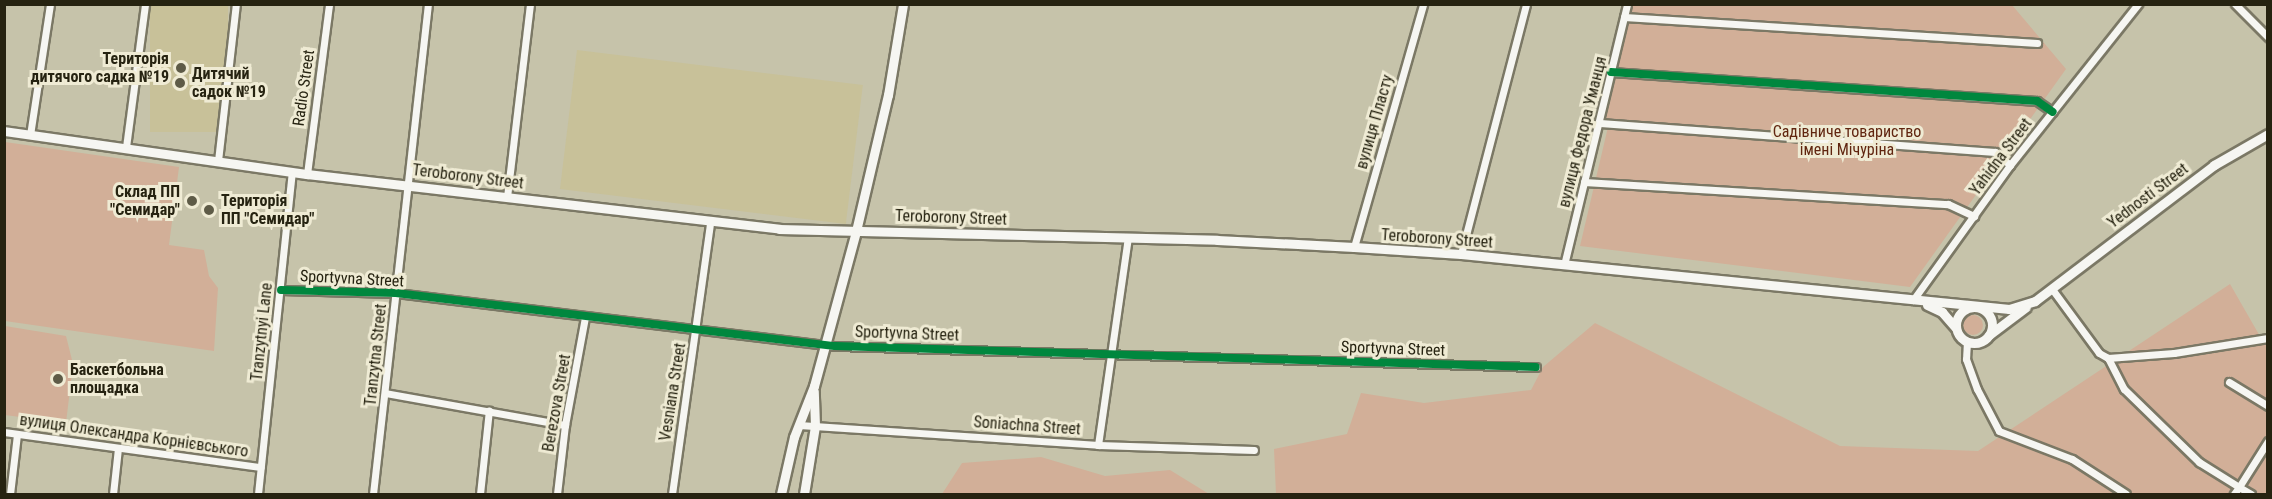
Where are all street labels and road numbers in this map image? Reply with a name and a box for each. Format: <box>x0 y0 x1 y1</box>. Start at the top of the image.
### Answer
street label: Radio Street <box>289 49 319 127</box>
street label: вулиця Федора Уманця <box>1555 54 1611 210</box>
street label: вулиця Пласту <box>1352 73 1398 171</box>
street label: Yahidna Street <box>1966 115 2036 199</box>
street label: Yednosti Street <box>2104 159 2192 233</box>
street label: Teroborony Street <box>411 161 525 193</box>
street label: Teroborony Street <box>895 206 1007 230</box>
street label: Teroborony Street <box>1380 226 1494 252</box>
street label: Sportyvna Street <box>299 267 405 291</box>
street label: Tranzytnyi Lane <box>247 282 277 382</box>
street label: Tranzytna Street <box>361 303 391 407</box>
street label: Sportyvna Street <box>855 323 959 345</box>
street label: Sportyvna Street <box>1341 338 1445 360</box>
street label: Vesniana Street <box>656 342 690 442</box>
street label: Berezova Street <box>539 353 575 453</box>
street label: вулиця Олександра Корнієвського <box>18 410 250 462</box>
street label: Soniachna Street <box>973 413 1081 439</box>

